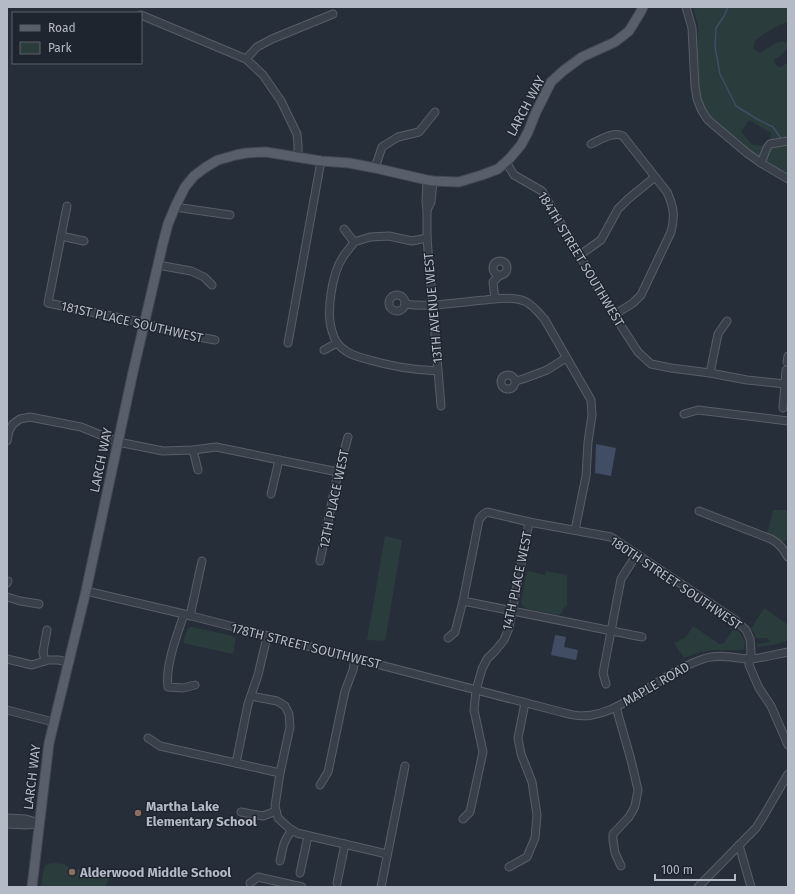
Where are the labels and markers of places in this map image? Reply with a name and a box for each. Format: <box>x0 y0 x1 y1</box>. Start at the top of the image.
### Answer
place label: Martha Lake Elementary School <box>146 799 257 829</box>
marker: Martha Lake Elementary School <box>133 808 143 818</box>
place label: Alderwood Middle School <box>79 865 231 880</box>
marker: Alderwood Middle School <box>67 867 77 877</box>

